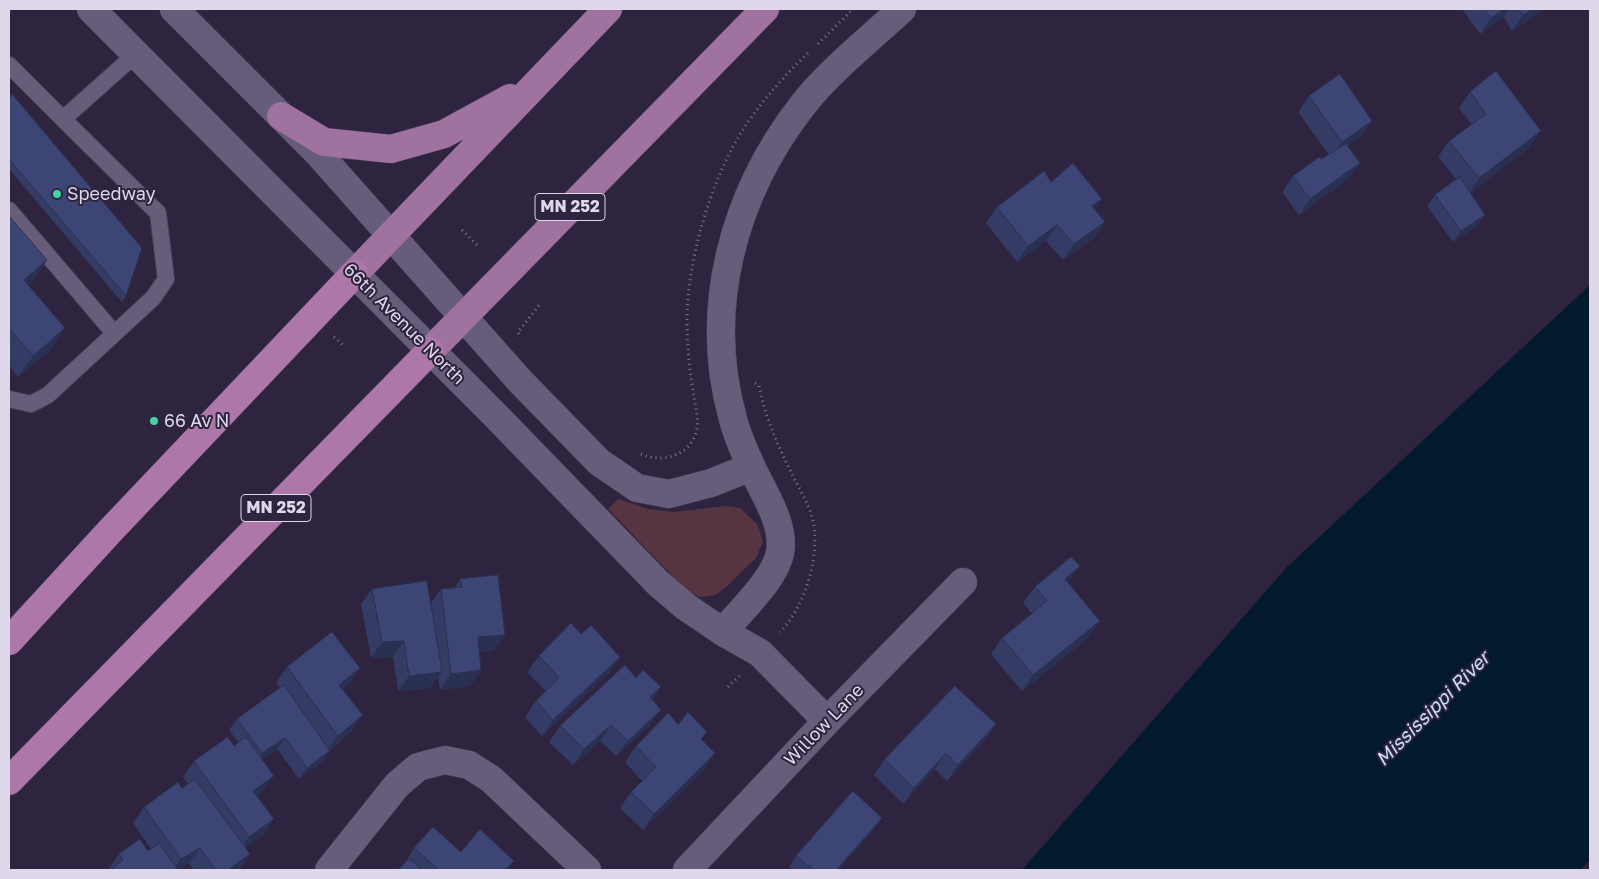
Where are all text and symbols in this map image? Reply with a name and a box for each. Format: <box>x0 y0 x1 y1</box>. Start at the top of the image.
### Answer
place label: Speedway <box>67 183 156 205</box>
marker: Speedway <box>51 188 63 200</box>
road number: MN 252 <box>535 193 605 220</box>
street label: 66th Avenue North <box>339 259 469 389</box>
place label: 66 Av N <box>164 410 230 432</box>
marker: 66 Av N <box>148 415 160 427</box>
road number: MN 252 <box>241 494 311 522</box>
water label: Mississippi River <box>1371 647 1495 771</box>
street label: Willow Lane <box>780 680 868 770</box>

